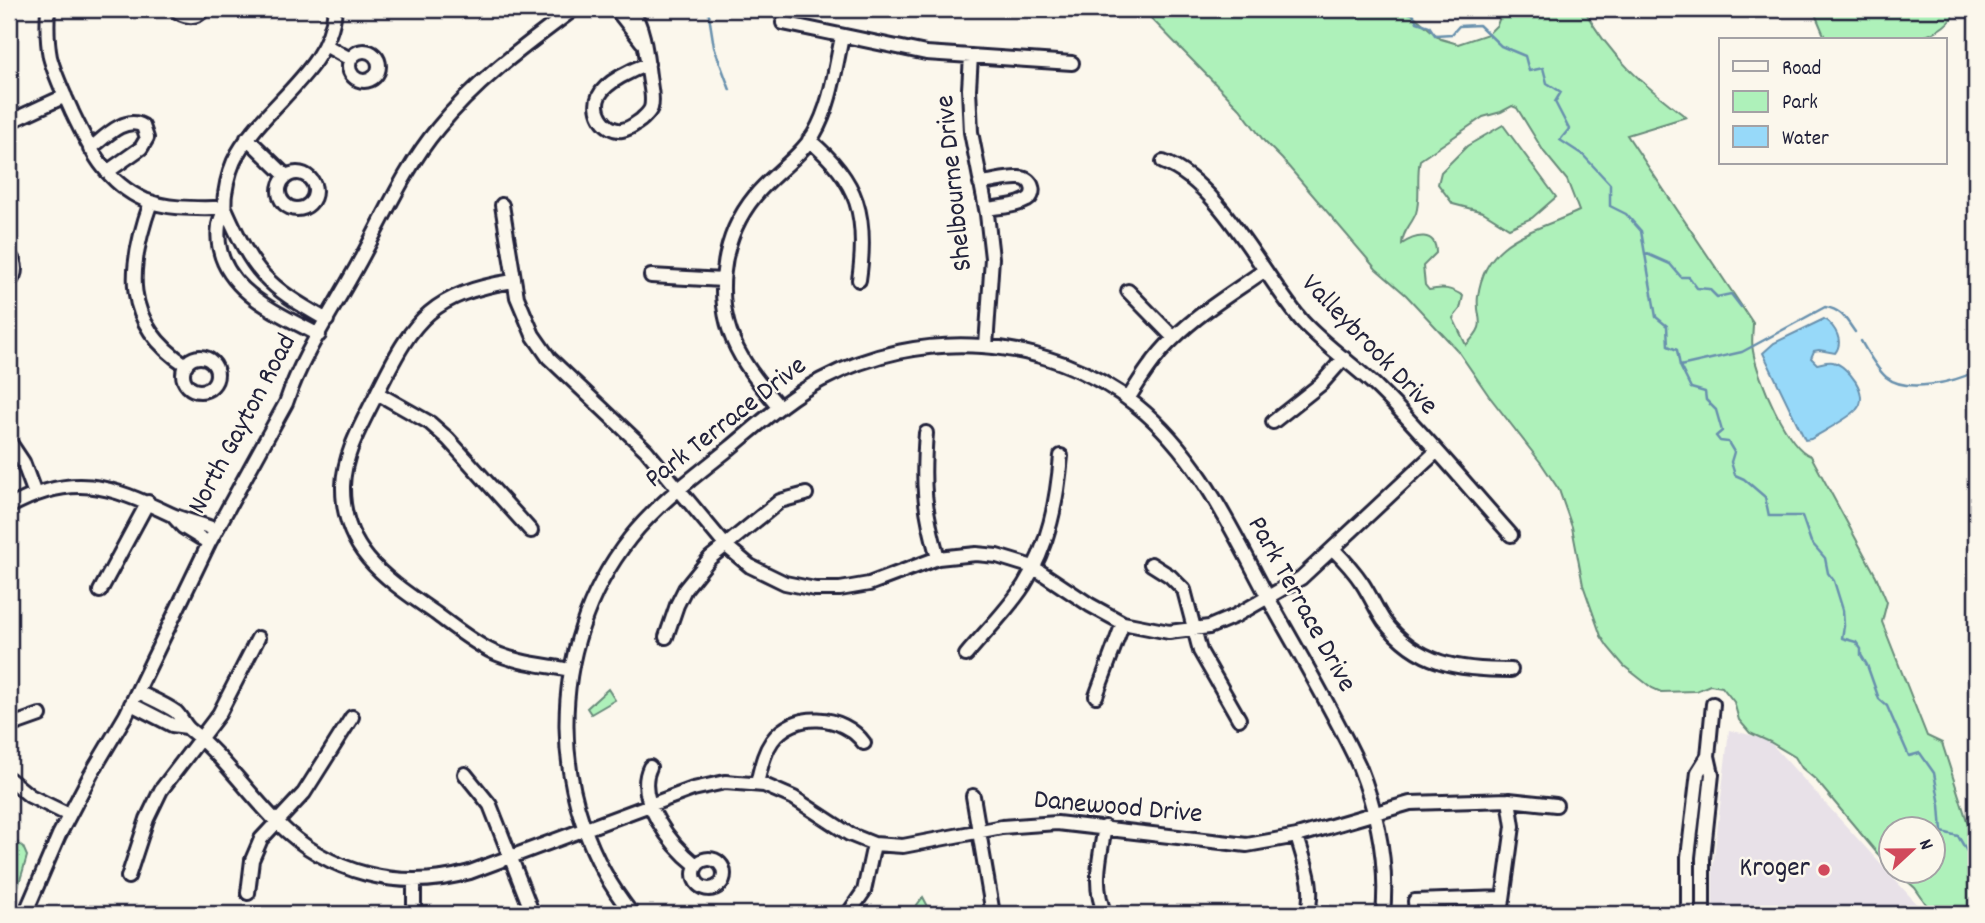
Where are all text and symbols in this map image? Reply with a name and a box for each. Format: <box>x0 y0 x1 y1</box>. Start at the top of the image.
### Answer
legend <box>1719 38 1946 164</box>
text: Road <box>1782 55 1821 85</box>
text: Park <box>1782 89 1818 119</box>
street label: Shelbourne Drive <box>927 93 985 273</box>
text: Water <box>1782 125 1829 155</box>
street label: Valleybrook Drive <box>1290 266 1446 426</box>
street label: North Gayton Road <box>180 328 308 522</box>
street label: Park Terrace Drive <box>638 348 816 500</box>
street label: Park Terrace Drive <box>1235 510 1365 700</box>
street label: Danewood Drive <box>1032 782 1204 836</box>
north arrow <box>1876 814 1946 884</box>
text: N <box>1910 836 1939 854</box>
place label: Kroger <box>1739 850 1811 890</box>
marker: Kroger <box>1816 862 1832 878</box>

